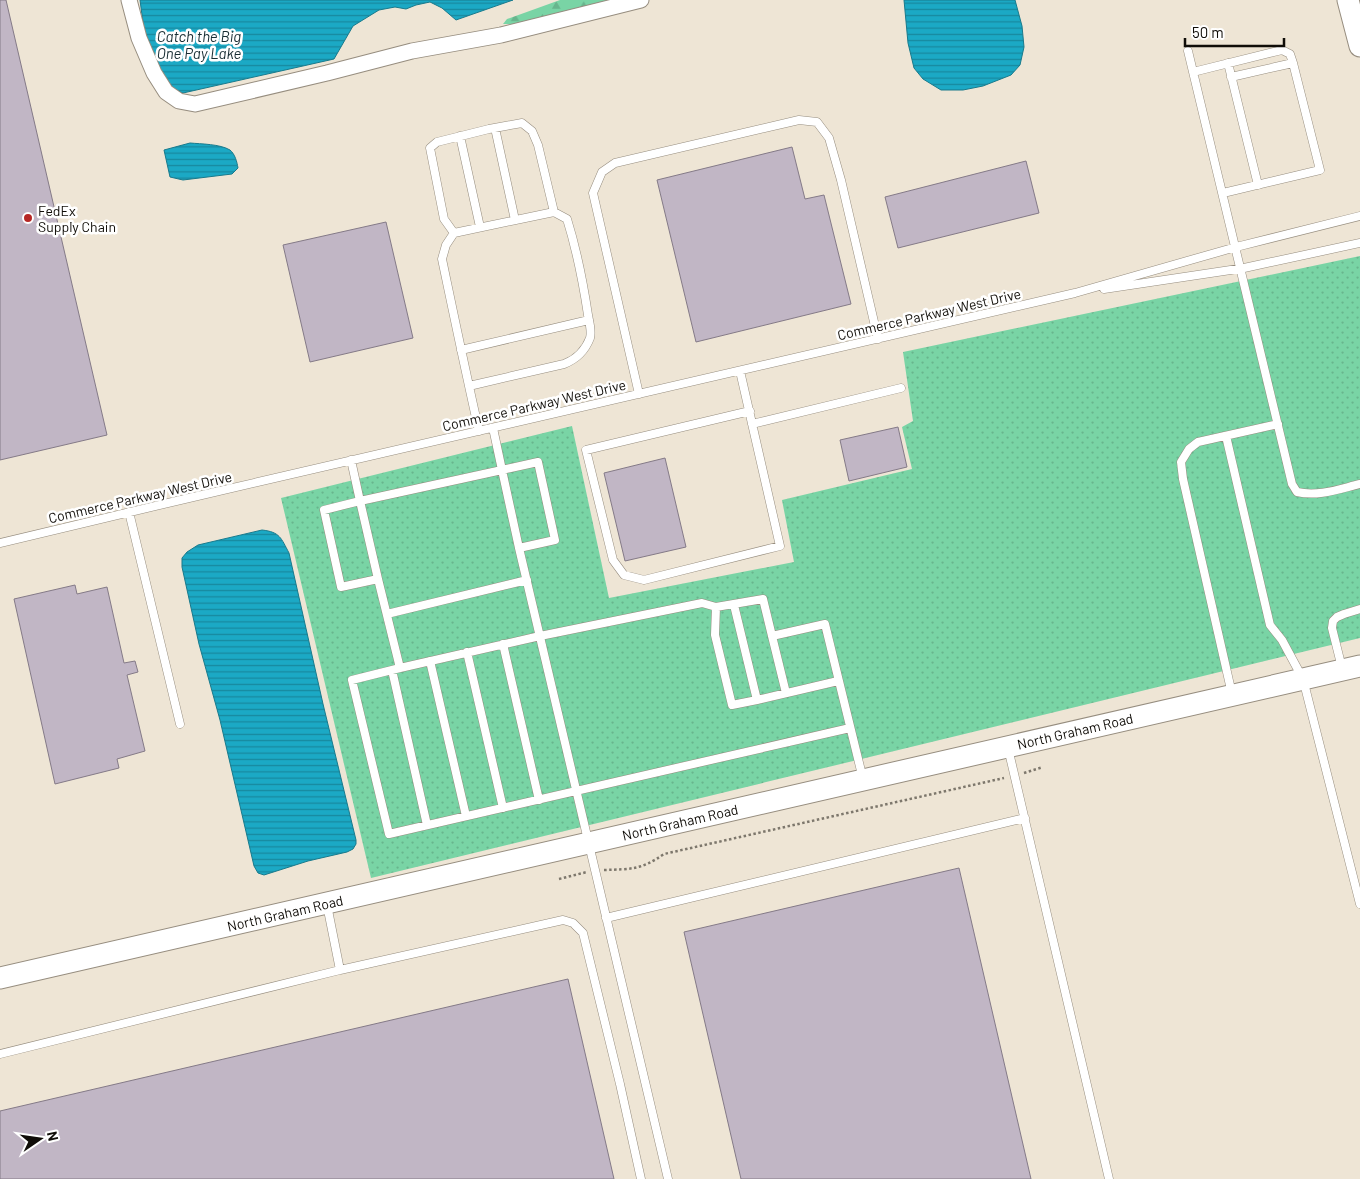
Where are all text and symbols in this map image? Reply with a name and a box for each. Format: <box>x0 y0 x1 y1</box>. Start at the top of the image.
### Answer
scale bar <box>1185 15 1284 47</box>
text: 50 m <box>1192 23 1224 41</box>
water label: Catch the Big One Pay Lake <box>157 27 241 62</box>
place label: FedEx Supply Chain <box>38 202 116 235</box>
marker: FedEx Supply Chain <box>22 212 34 224</box>
street label: Commerce Parkway West Drive <box>836 285 1022 343</box>
street label: Commerce Parkway West Drive <box>441 376 627 434</box>
street label: Commerce Parkway West Drive <box>47 468 233 526</box>
street label: North Graham Road <box>1015 709 1135 753</box>
street label: North Graham Road <box>620 800 740 844</box>
street label: North Graham Road <box>225 891 345 935</box>
north arrow <box>15 1114 65 1164</box>
text: N <box>44 1130 62 1142</box>

